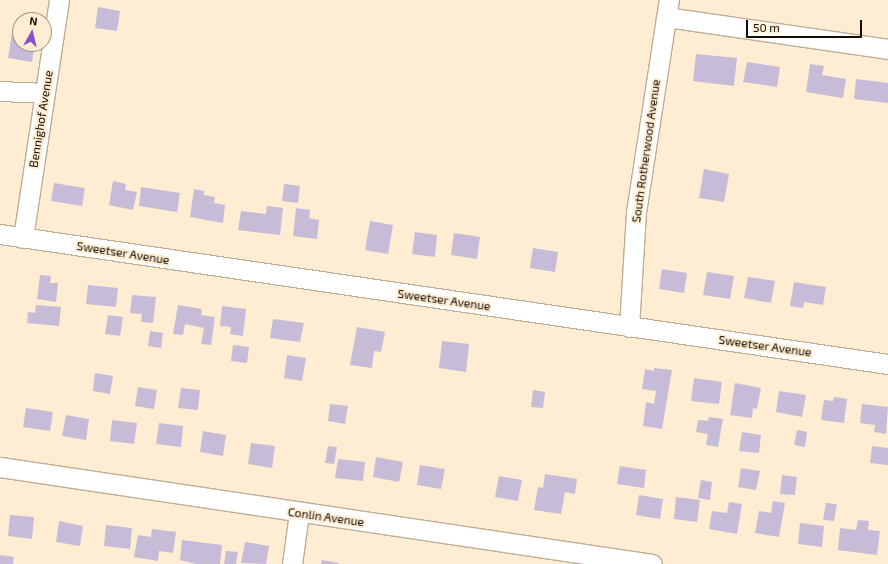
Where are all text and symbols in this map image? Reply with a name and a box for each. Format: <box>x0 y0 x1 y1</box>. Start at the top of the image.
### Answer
north arrow <box>12 12 52 52</box>
scale bar <box>748 12 864 38</box>
text: N <box>29 14 38 28</box>
text: 50 m <box>753 20 780 34</box>
street label: Bennighof Avenue <box>26 69 56 169</box>
street label: South Rotherwood Avenue <box>629 78 663 224</box>
street label: Sweetser Avenue <box>75 239 171 267</box>
street label: Sweetser Avenue <box>396 286 492 314</box>
street label: Sweetser Avenue <box>717 332 813 360</box>
street label: Conlin Avenue <box>287 505 365 529</box>

